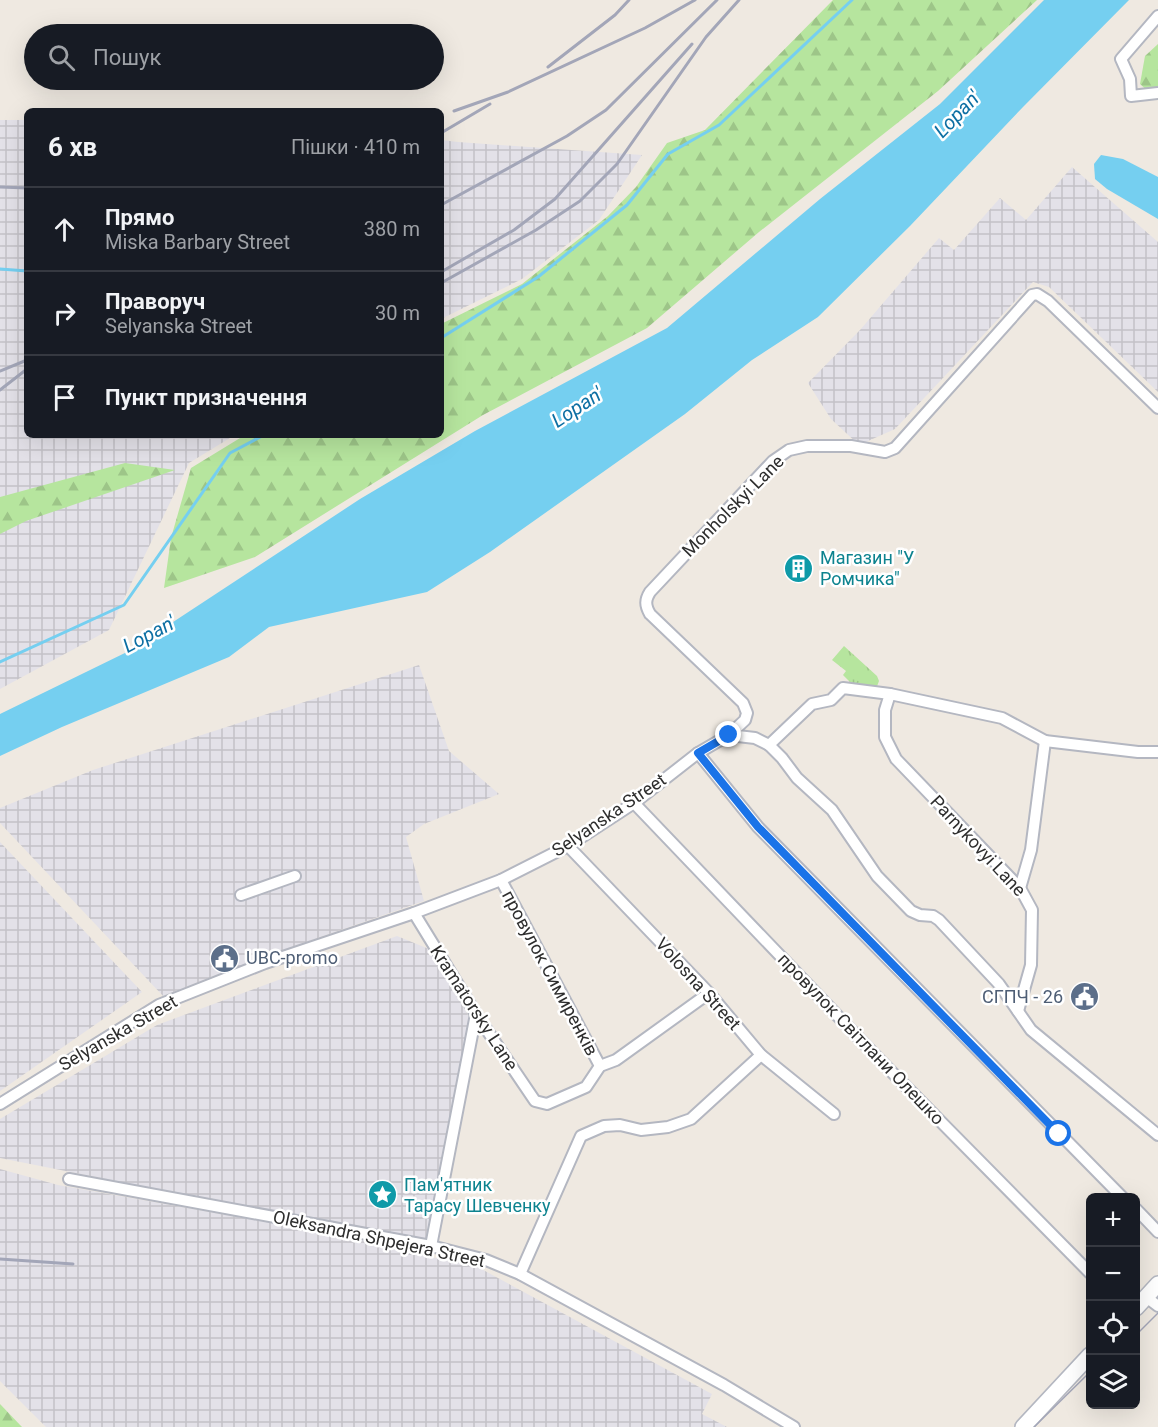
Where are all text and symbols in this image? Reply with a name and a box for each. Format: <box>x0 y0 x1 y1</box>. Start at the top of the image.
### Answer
search box <box>24 24 444 90</box>
icon: search <box>45 41 78 74</box>
text: Пошук <box>93 45 161 70</box>
water label: Lopan' <box>929 85 986 142</box>
text: 6 хв <box>48 132 97 162</box>
text: Пішки · 410 m <box>291 135 420 159</box>
text: Прямо <box>105 205 174 230</box>
icon: ahead <box>48 213 81 246</box>
text: 380 m <box>364 217 420 241</box>
text: Miska Barbary Street <box>105 230 290 254</box>
text: Праворуч <box>105 289 205 314</box>
icon: right <box>48 297 81 330</box>
text: 30 m <box>375 301 420 325</box>
text: Selyanska Street <box>105 314 253 338</box>
icon: arrive <box>48 381 81 414</box>
water label: Lopan' <box>547 381 608 432</box>
text: Пункт призначення <box>105 385 307 410</box>
street label: Monholskyi Lane <box>677 450 788 561</box>
place label: Магазин "У Ромчика" <box>820 547 914 589</box>
building icon: Магазин "У Ромчика" <box>783 552 815 584</box>
water label: Lopan' <box>119 610 180 658</box>
route end <box>715 721 741 747</box>
street label: Selyanska Street <box>548 769 670 860</box>
street label: Parnykovyi Lane <box>926 791 1030 900</box>
street label: провулок Симиренків <box>498 886 603 1059</box>
street label: Volosna Street <box>651 933 745 1034</box>
street label: Kramatorsky Lane <box>426 941 523 1074</box>
public building icon: UBC-promo <box>209 942 241 974</box>
place label: UBC-promo <box>246 947 338 968</box>
street label: провулок Світлани Олешко <box>774 948 949 1129</box>
public building icon: СГПЧ - 26 <box>1068 981 1100 1013</box>
place label: СГПЧ - 26 <box>982 986 1063 1007</box>
street label: Selyanska Street <box>55 990 181 1075</box>
route start <box>1045 1120 1071 1146</box>
place label: Пам'ятник Тарасу Шевченку <box>404 1174 551 1216</box>
place icon: Пам'ятник Тарасу Шевченку <box>367 1179 399 1211</box>
map controls <box>1086 1193 1140 1409</box>
button: + <box>1086 1193 1140 1247</box>
street label: Oleksandra Shpejera Street <box>271 1206 487 1271</box>
button: − <box>1086 1247 1140 1301</box>
button: locate <box>1086 1301 1140 1355</box>
button: layers <box>1086 1355 1140 1409</box>

